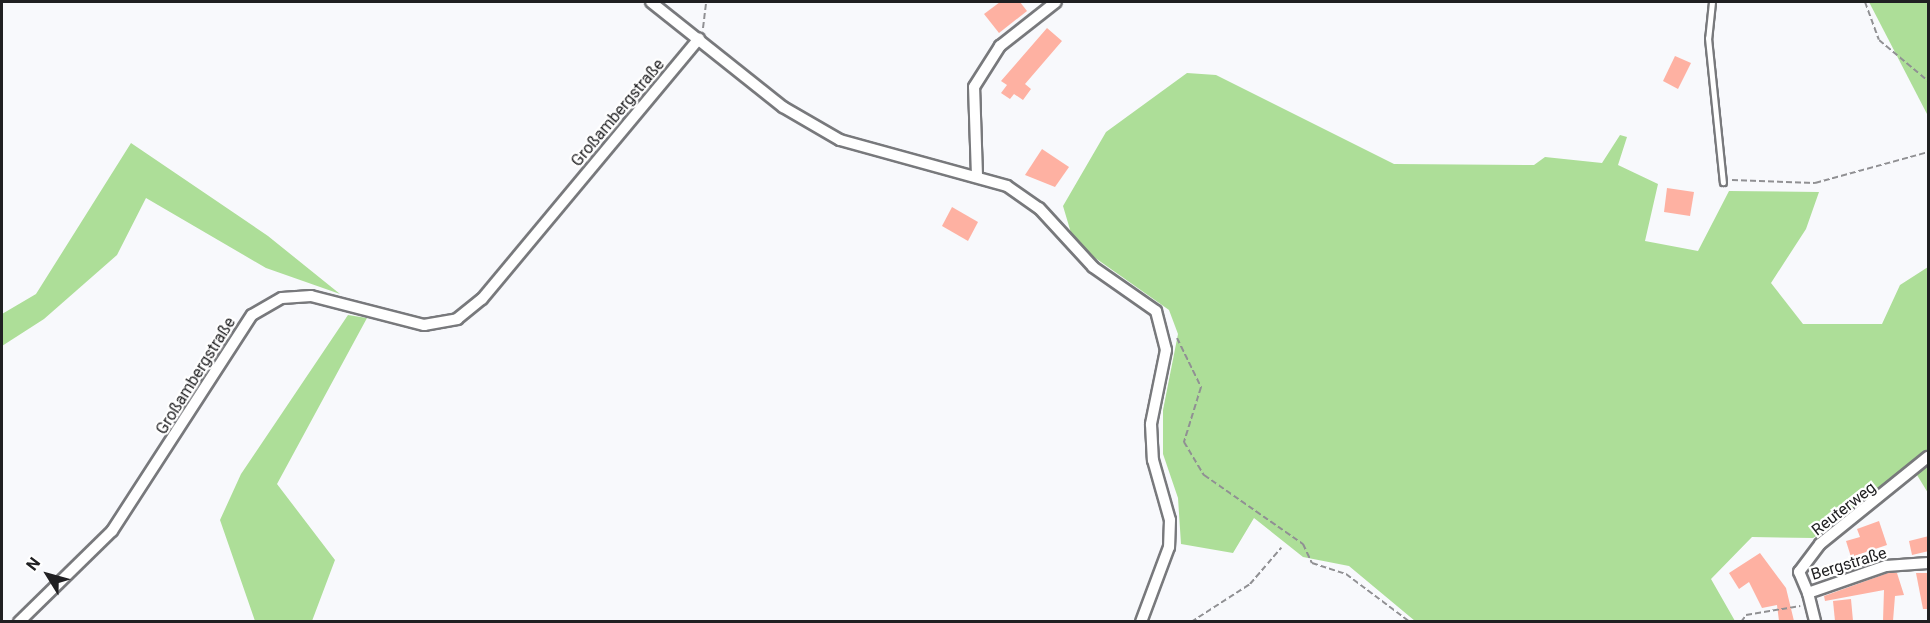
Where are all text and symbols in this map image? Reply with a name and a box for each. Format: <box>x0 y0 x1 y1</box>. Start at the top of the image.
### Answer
street label: Großambergstraße <box>567 55 669 171</box>
street label: Großambergstraße <box>152 314 240 438</box>
street label: Reuterweg <box>1808 478 1880 540</box>
street label: Bergstraße <box>1809 543 1889 585</box>
north arrow <box>18 545 78 605</box>
text: N <box>22 554 44 574</box>

